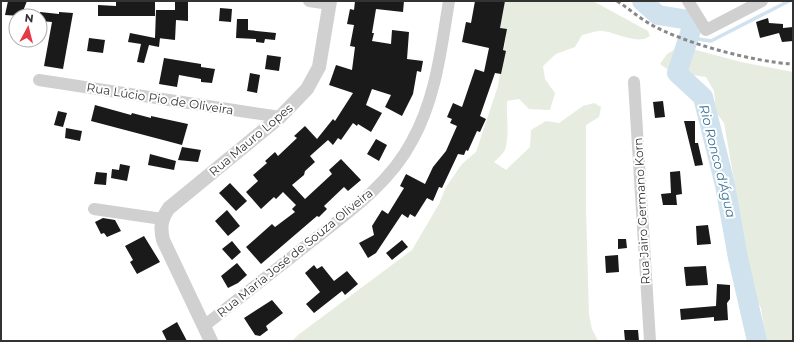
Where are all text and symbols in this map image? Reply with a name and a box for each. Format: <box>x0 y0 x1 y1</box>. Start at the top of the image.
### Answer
north arrow <box>8 8 48 48</box>
text: N <box>24 11 34 26</box>
street label: Rua Lúcio Pio de Oliveira <box>86 79 235 118</box>
street label: Rua Mauro Lopes <box>206 100 296 179</box>
water label: Rio Ronco d'Água <box>696 103 740 219</box>
street label: Rua Jairo Germano Korn <box>630 137 653 285</box>
street label: Rua Maria José de Souza Oliveira <box>214 185 376 320</box>

